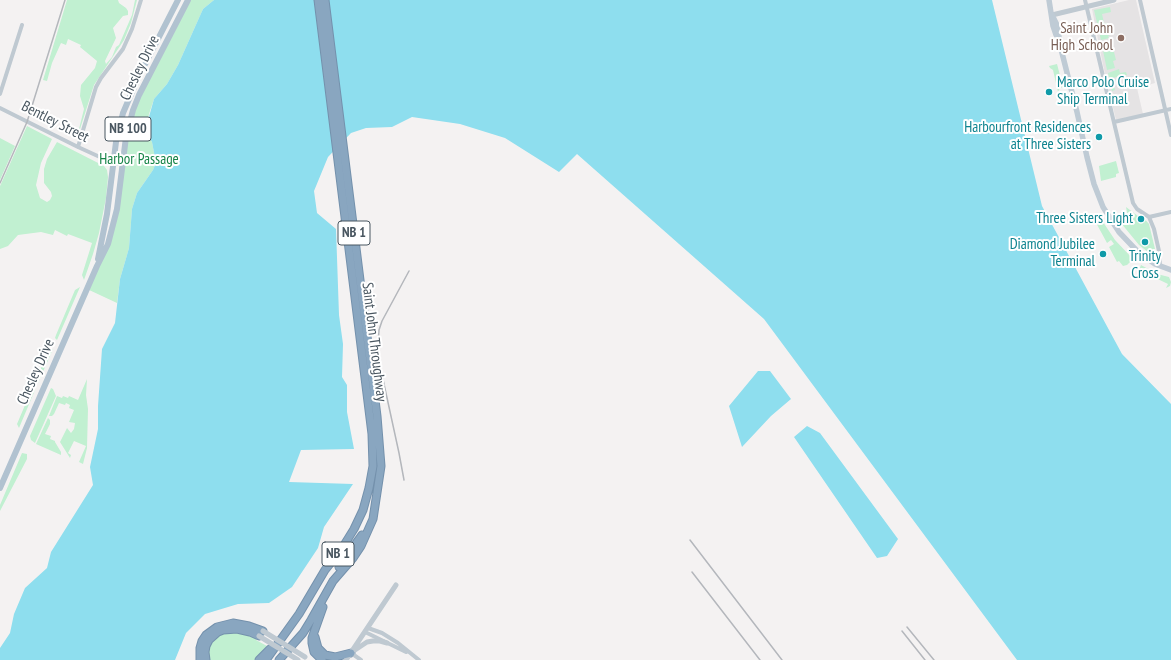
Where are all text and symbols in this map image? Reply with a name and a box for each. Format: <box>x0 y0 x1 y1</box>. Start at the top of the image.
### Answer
place label: Saint John High School <box>1051 20 1113 55</box>
street label: Chesley Drive <box>117 32 163 104</box>
marker: Saint John High School <box>1116 33 1126 43</box>
place label: Marco Polo Cruise Ship Terminal <box>1057 74 1149 109</box>
marker: Marco Polo Cruise Ship Terminal <box>1044 87 1054 97</box>
street label: Bentley Street <box>18 97 92 147</box>
road number: NB 100 <box>105 117 151 141</box>
place label: Harbourfront Residences at Three Sisters <box>964 119 1091 154</box>
marker: Harbourfront Residences at Three Sisters <box>1094 132 1104 142</box>
park label: Harbor Passage <box>99 151 179 169</box>
place label: Three Sisters Light <box>1036 210 1133 228</box>
marker: Three Sisters Light <box>1136 214 1146 224</box>
road number: NB 1 <box>338 221 370 245</box>
place label: Diamond Jubilee Terminal <box>1010 236 1095 271</box>
marker: Trinity Cross <box>1140 237 1150 247</box>
place label: Trinity Cross <box>1129 248 1161 283</box>
marker: Diamond Jubilee Terminal <box>1098 249 1108 259</box>
street label: Saint John Throughway <box>358 281 390 403</box>
street label: Chesley Drive <box>13 336 59 408</box>
road number: NB 1 <box>322 542 354 566</box>

